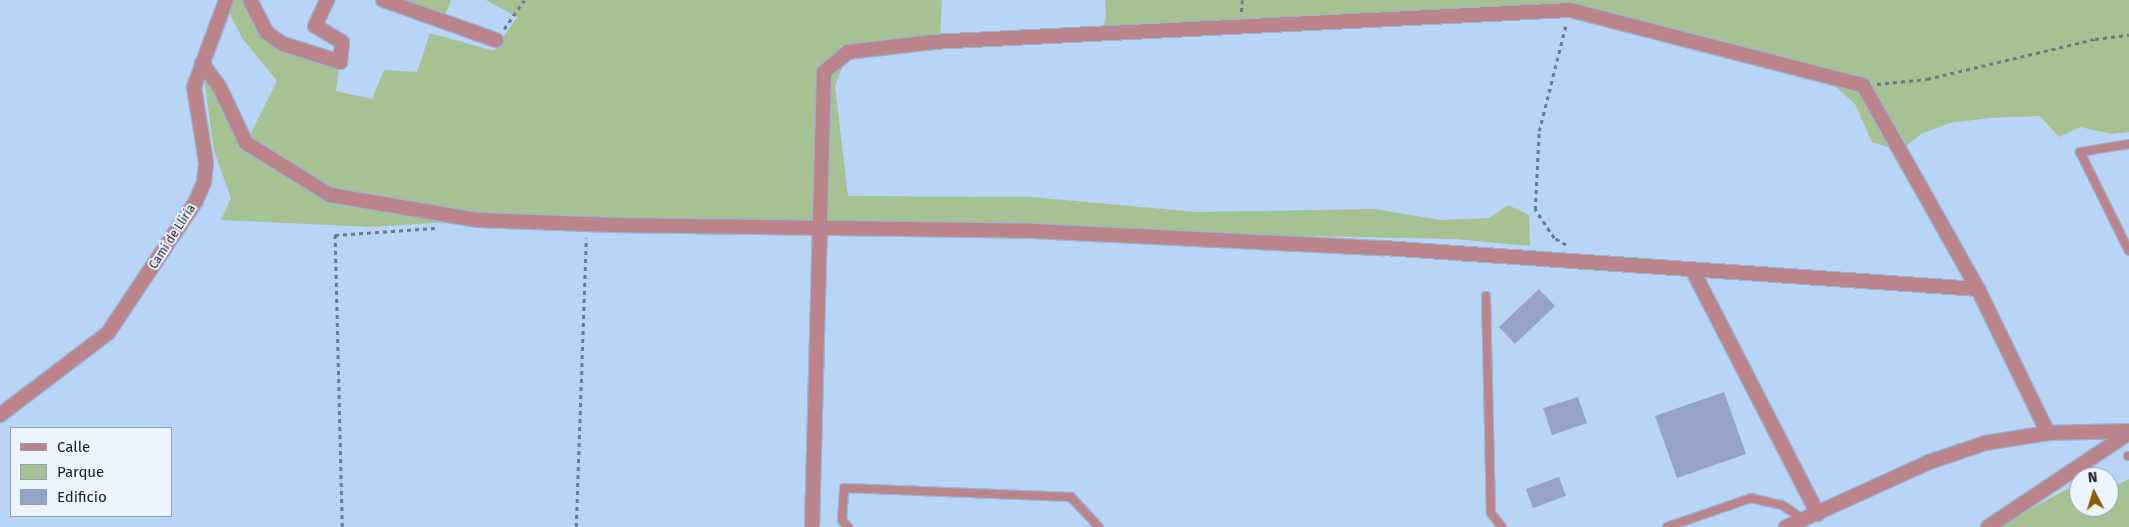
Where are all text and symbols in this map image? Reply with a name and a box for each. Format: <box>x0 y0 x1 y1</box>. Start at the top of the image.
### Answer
street label: Camí de Llíria <box>147 202 199 272</box>
legend <box>10 427 172 517</box>
text: Calle <box>57 438 90 456</box>
text: Parque <box>57 463 104 481</box>
north arrow <box>2069 467 2119 517</box>
text: N <box>2087 469 2098 486</box>
text: Edificio <box>57 488 107 506</box>

